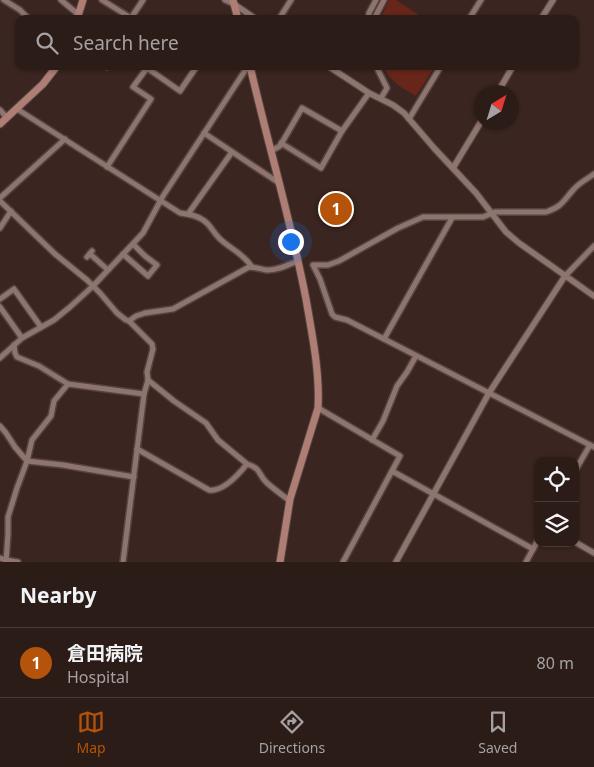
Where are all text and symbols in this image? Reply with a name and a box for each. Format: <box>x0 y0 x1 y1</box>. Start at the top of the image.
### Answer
search box <box>15 15 579 70</box>
icon: search <box>33 29 61 57</box>
text: Search here <box>73 30 179 56</box>
north arrow <box>474 85 519 130</box>
pin: 1 <box>320 190 352 228</box>
your location <box>278 229 304 255</box>
map controls <box>534 457 579 547</box>
button: locate <box>534 457 579 502</box>
button: layers <box>534 502 579 547</box>
text: Nearby <box>20 581 96 609</box>
text: 倉田病院 <box>67 640 143 666</box>
text: 1 <box>31 652 41 674</box>
text: 80 m <box>537 652 574 674</box>
text: Hospital <box>67 666 129 688</box>
tab: Map <box>77 708 106 757</box>
tab: Directions <box>259 708 325 757</box>
tab: Saved <box>478 708 517 757</box>

